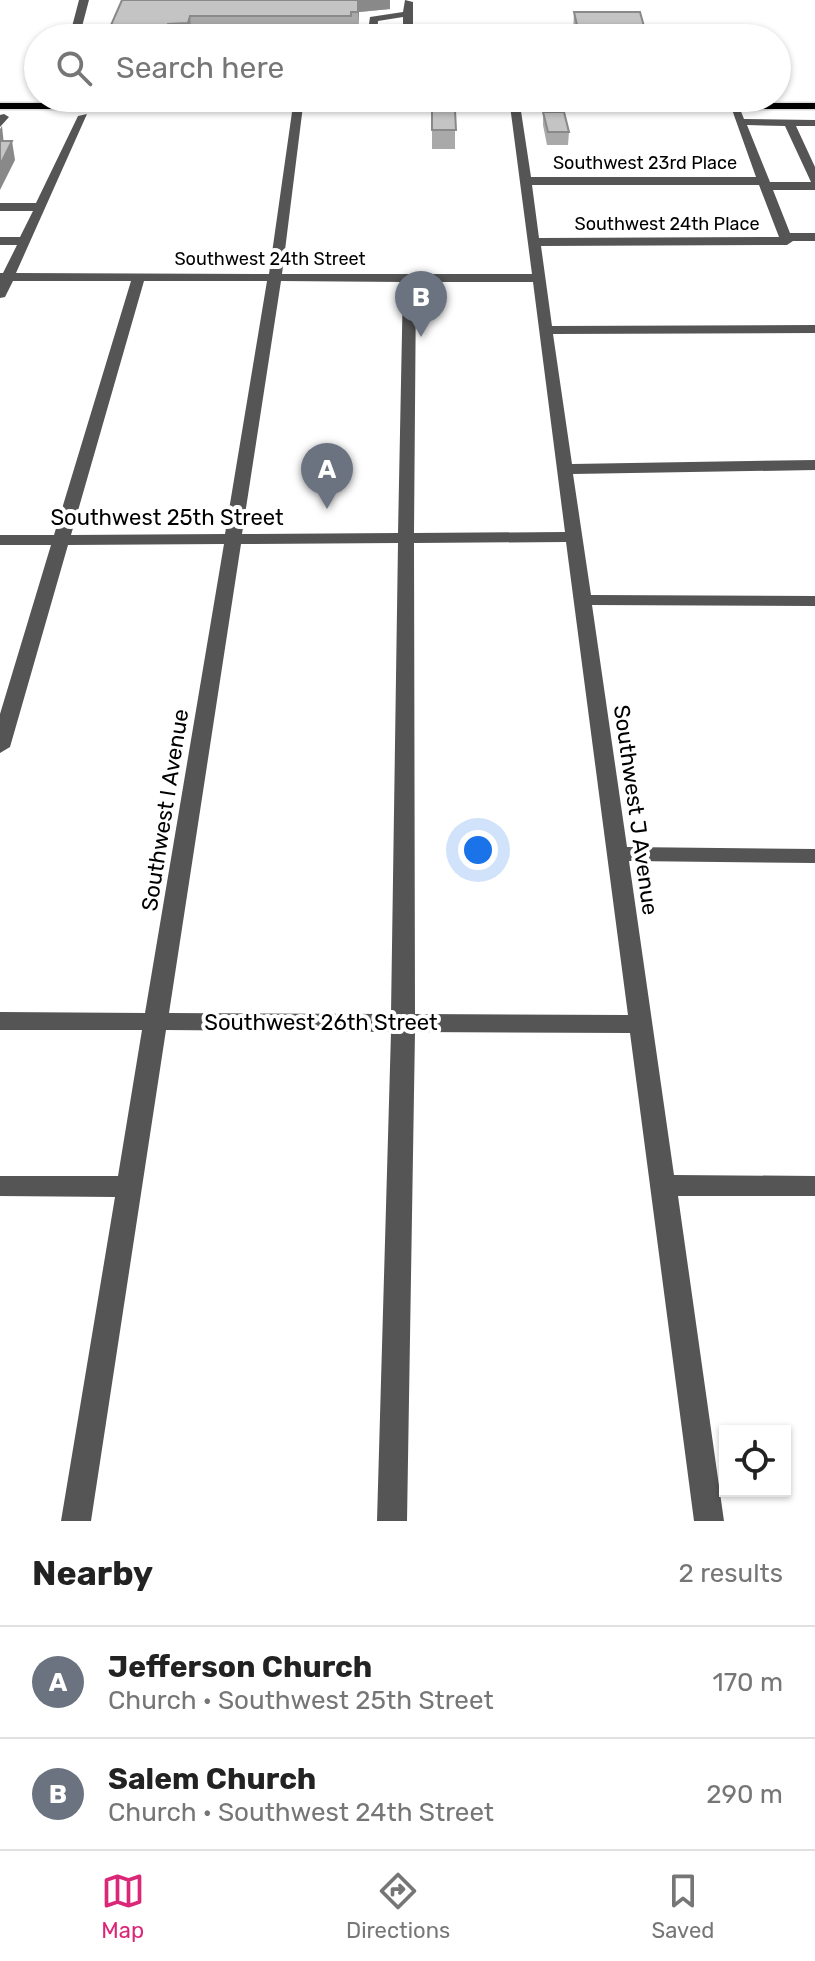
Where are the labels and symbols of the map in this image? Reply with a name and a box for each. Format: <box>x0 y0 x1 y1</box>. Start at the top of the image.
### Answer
street label: Southwest 23rd Place <box>553 152 737 174</box>
street label: Southwest 24th Place <box>575 213 759 235</box>
street label: Southwest 24th Street <box>174 248 366 270</box>
pin: B <box>395 271 447 337</box>
pin: A <box>301 443 353 509</box>
street label: Southwest 25th Street <box>50 504 284 531</box>
street label: Southwest J Avenue <box>608 703 664 917</box>
street label: Southwest I Avenue <box>136 707 194 913</box>
your location <box>458 830 498 870</box>
street label: Southwest 26th Street <box>204 1009 438 1036</box>

